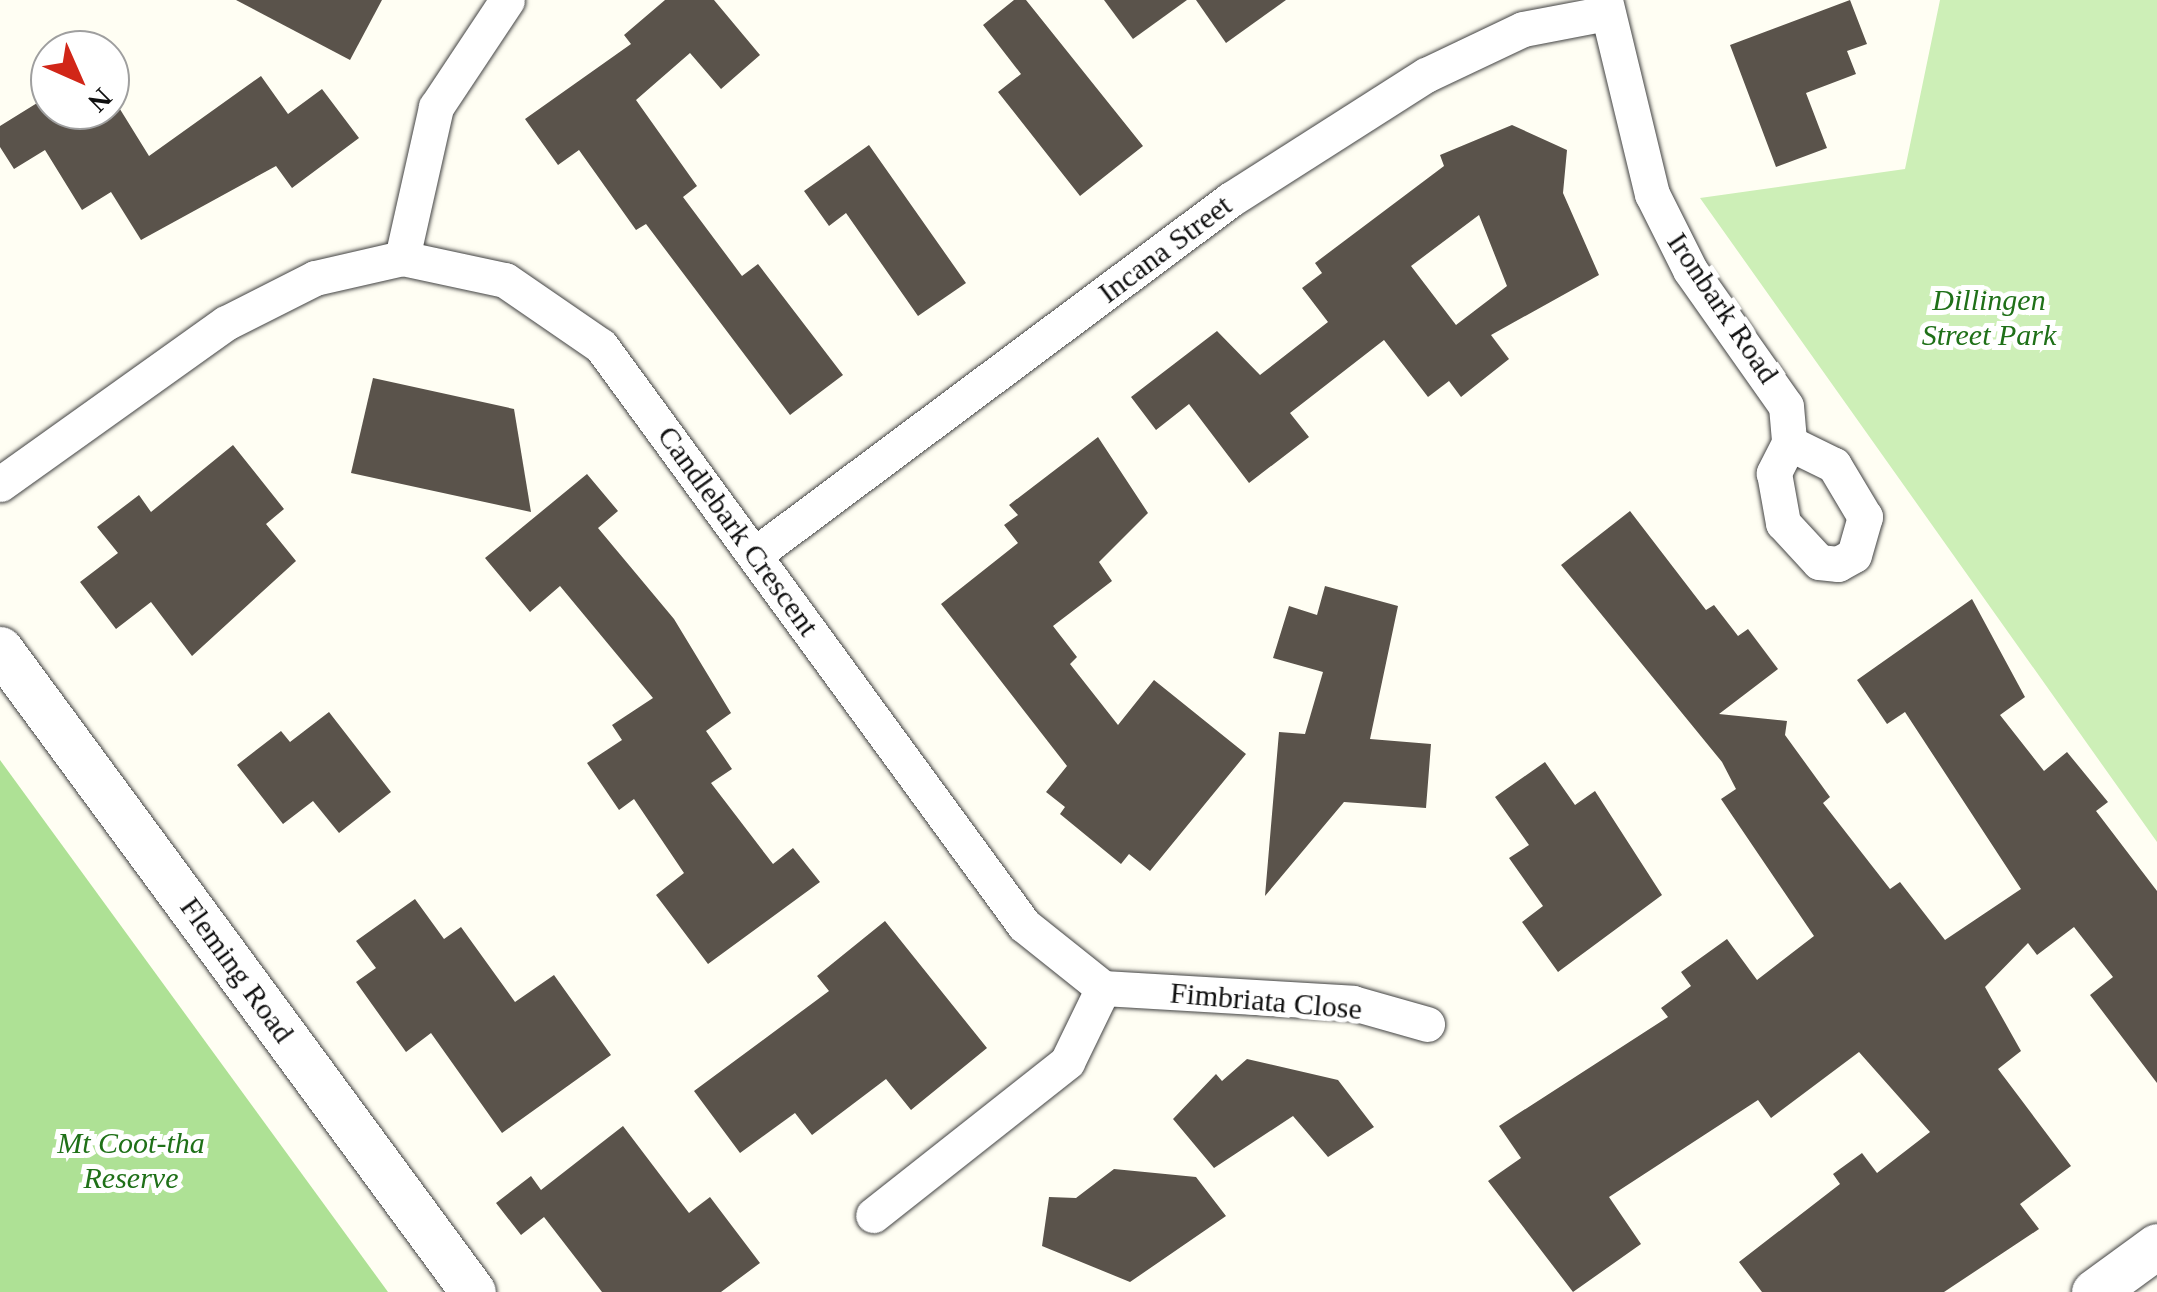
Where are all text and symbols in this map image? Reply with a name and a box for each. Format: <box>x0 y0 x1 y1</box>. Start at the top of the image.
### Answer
north arrow <box>30 30 130 130</box>
text: N <box>82 82 118 118</box>
street label: Incana Street <box>1091 187 1239 311</box>
street label: Ironbark Road <box>1659 226 1787 390</box>
park label: Dillingen Street Park <box>1922 282 2056 352</box>
street label: Candlebark Crescent <box>650 419 826 643</box>
street label: Fleming Road <box>172 890 302 1050</box>
street label: Fimbriata Close <box>1169 975 1363 1027</box>
park label: Mt Coot-tha Reserve <box>57 1125 205 1196</box>

